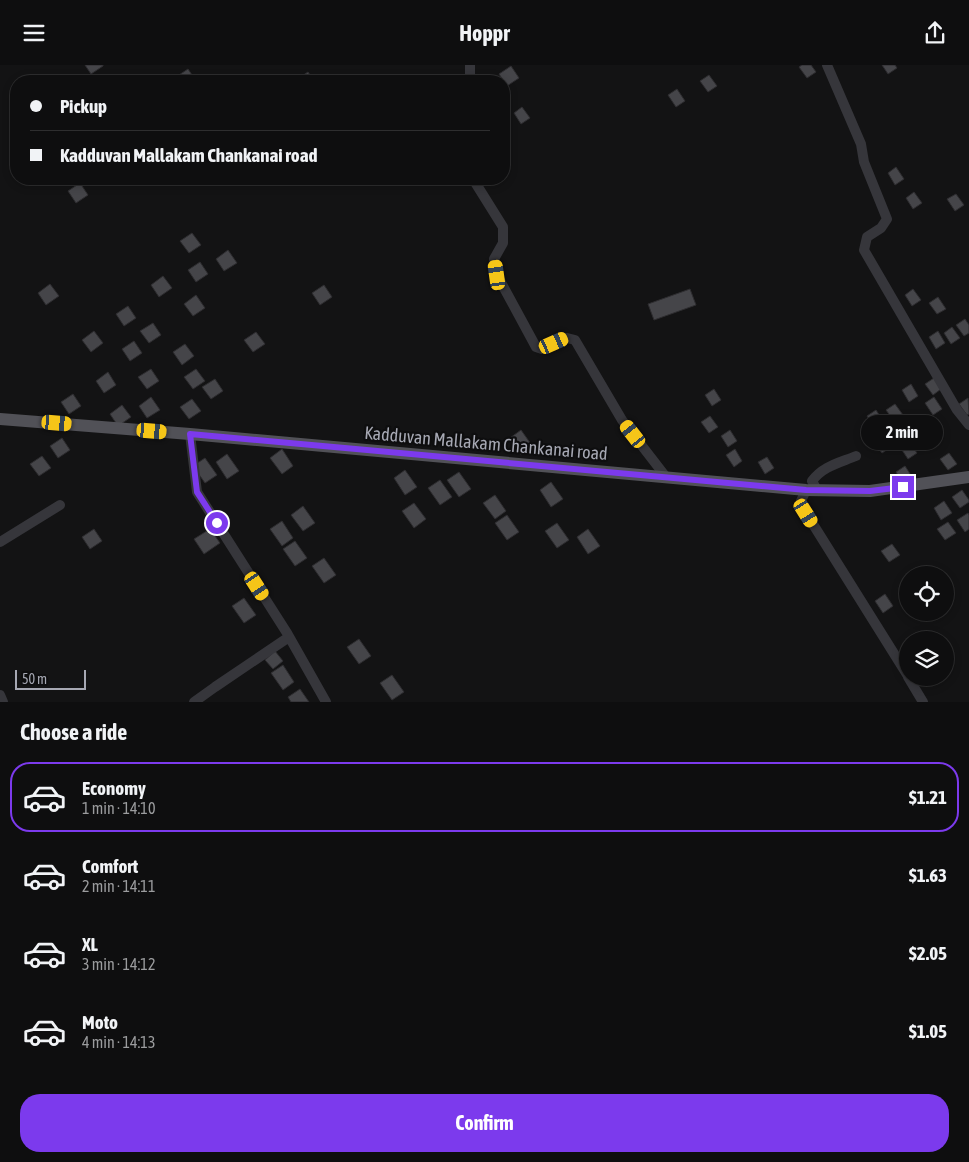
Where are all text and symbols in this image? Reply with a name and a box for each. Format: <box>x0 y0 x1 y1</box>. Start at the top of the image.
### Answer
icon: menu <box>20 19 48 47</box>
icon: share <box>921 19 949 47</box>
text: Hoppr <box>459 20 510 46</box>
text: Pickup <box>60 95 107 117</box>
text: Kadduvan Mallakam Chankanai road <box>60 144 318 166</box>
car <box>487 259 506 291</box>
car <box>537 330 570 356</box>
car <box>41 414 72 432</box>
callout: 2 min <box>862 415 944 449</box>
car <box>617 418 648 450</box>
car <box>136 422 167 440</box>
street label: Kadduvan Mallakam Chankanai road <box>364 422 608 464</box>
text: 2 min <box>886 423 918 441</box>
route end <box>892 476 914 498</box>
car <box>791 496 820 530</box>
route start <box>206 512 228 534</box>
map controls <box>899 566 954 686</box>
button: locate <box>899 566 954 621</box>
car <box>242 569 271 603</box>
button: layers <box>899 631 954 686</box>
scale bar <box>15 667 86 690</box>
text: 50 m <box>22 671 47 687</box>
text: Choose a ride <box>20 719 127 745</box>
icon: car <box>22 775 67 820</box>
text: Economy <box>82 777 146 799</box>
text: $1.21 <box>909 786 947 808</box>
text: 1 min · 14:10 <box>82 799 155 817</box>
icon: car <box>22 853 67 898</box>
text: Comfort <box>82 855 138 877</box>
text: $1.63 <box>909 864 947 886</box>
text: 2 min · 14:11 <box>82 877 155 895</box>
icon: car <box>22 931 67 976</box>
text: XL <box>82 933 98 955</box>
text: $2.05 <box>909 942 947 964</box>
text: 3 min · 14:12 <box>82 955 155 973</box>
icon: car <box>22 1009 67 1054</box>
text: Moto <box>82 1011 118 1033</box>
text: $1.05 <box>909 1020 947 1042</box>
text: 4 min · 14:13 <box>82 1033 155 1051</box>
button: Confirm <box>20 1094 949 1152</box>

